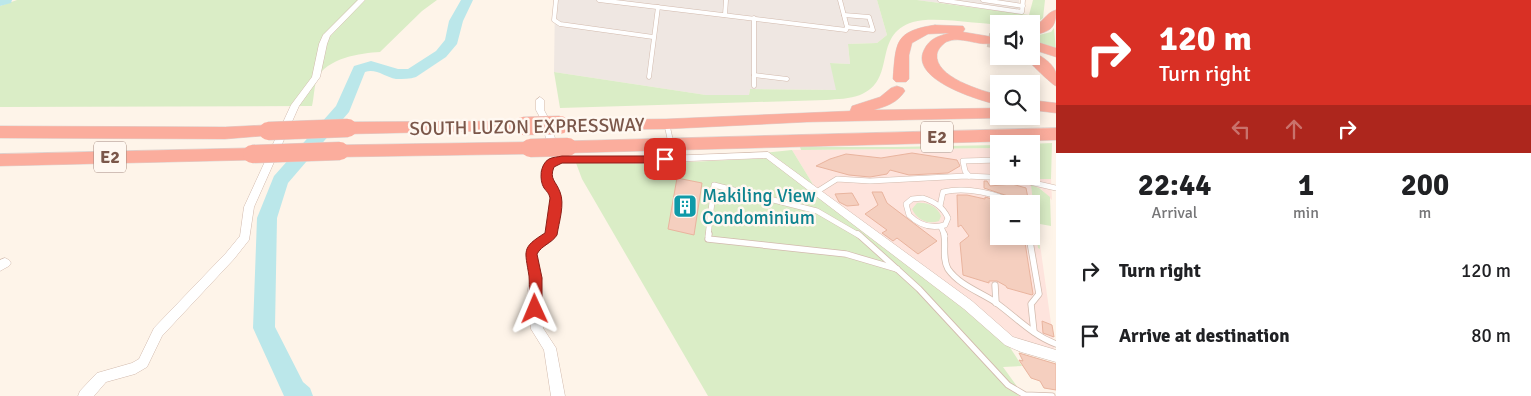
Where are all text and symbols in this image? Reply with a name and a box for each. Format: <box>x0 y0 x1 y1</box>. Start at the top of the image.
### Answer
map controls <box>990 15 1040 245</box>
button: sound <box>990 15 1040 65</box>
text: 120 m <box>1159 17 1252 60</box>
icon: right <box>1076 20 1141 85</box>
text: Turn right <box>1159 60 1251 87</box>
button: search <box>990 75 1040 125</box>
street label: SOUTH LUZON EXPRESSWAY <box>409 113 645 141</box>
icon: left <box>1227 115 1255 143</box>
icon: ahead <box>1280 115 1308 143</box>
icon: right <box>1333 115 1361 143</box>
road number: E2 <box>921 121 953 152</box>
button: + <box>990 135 1040 185</box>
pin <box>644 138 686 180</box>
road number: E2 <box>94 142 126 172</box>
icon: arrive <box>651 145 679 173</box>
text: 22:44 <box>1138 167 1211 204</box>
text: 1 <box>1298 167 1314 204</box>
text: 200 <box>1401 167 1449 204</box>
place label: Makiling View Condominium <box>702 184 816 230</box>
building icon: Makiling View Condominium <box>672 193 698 219</box>
button: − <box>990 195 1040 245</box>
text: Arrival <box>1151 203 1198 223</box>
text: min <box>1293 203 1319 223</box>
text: m <box>1419 203 1431 223</box>
icon: right <box>1076 257 1104 285</box>
text: Turn right <box>1119 259 1201 283</box>
text: 120 m <box>1461 259 1511 283</box>
position arrow <box>508 282 560 334</box>
icon: arrive <box>1076 322 1104 350</box>
text: Arrive at destination <box>1119 324 1290 348</box>
text: 80 m <box>1471 324 1511 348</box>

